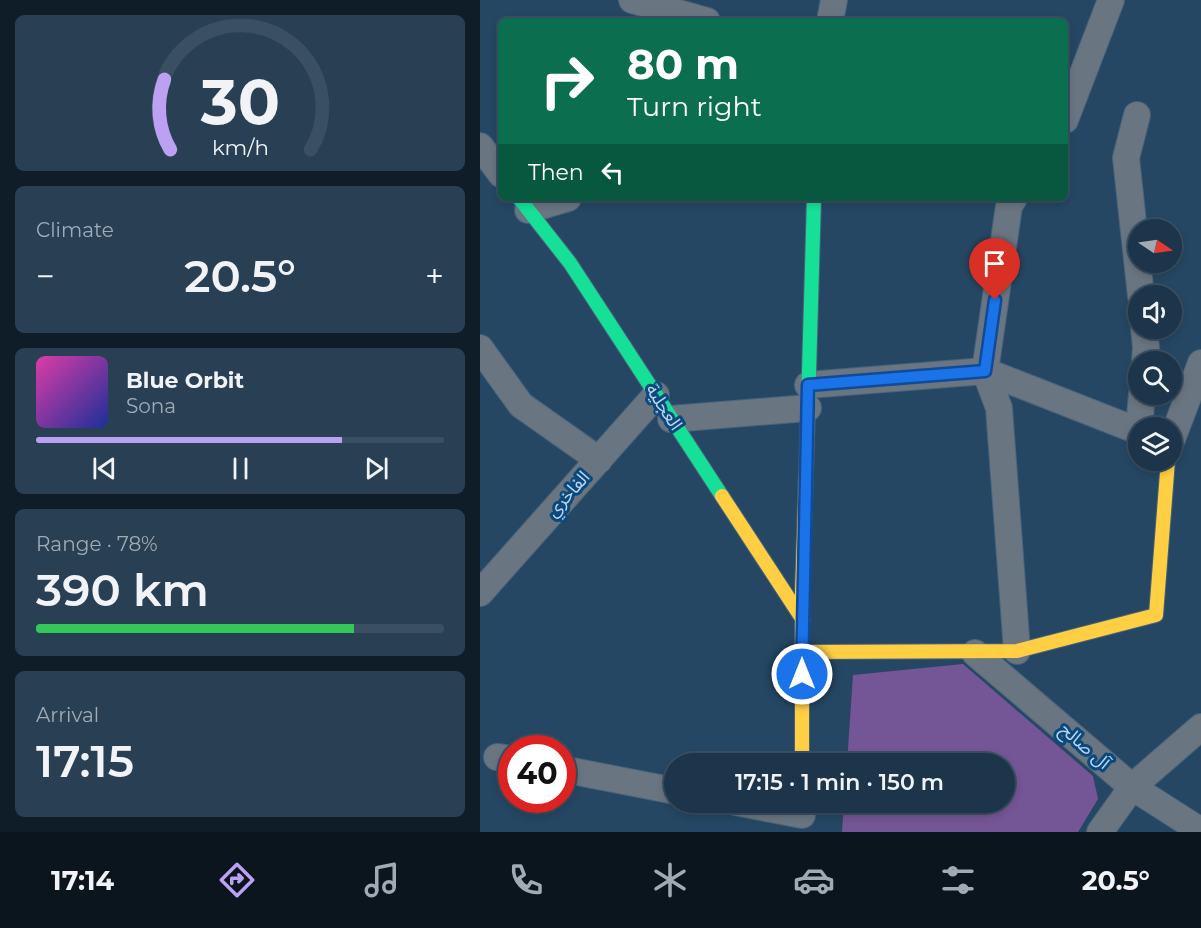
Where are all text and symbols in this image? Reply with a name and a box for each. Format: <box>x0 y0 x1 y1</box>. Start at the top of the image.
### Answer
text: 80 m <box>627 38 739 90</box>
icon: right <box>528 42 606 120</box>
text: 30 <box>199 64 280 140</box>
text: Turn right <box>627 90 762 123</box>
text: km/h <box>211 134 269 160</box>
icon: left <box>596 156 629 189</box>
text: Then <box>528 159 584 186</box>
text: Climate <box>36 218 114 242</box>
north arrow <box>1128 219 1182 273</box>
map controls <box>1128 219 1182 471</box>
pin <box>969 238 1020 300</box>
icon: arrive <box>978 247 1011 280</box>
text: 20.5° <box>184 248 296 303</box>
text: − <box>36 256 55 296</box>
text: + <box>425 256 444 296</box>
button: sound <box>1128 285 1182 339</box>
button: search <box>1128 351 1182 405</box>
text: Blue Orbit <box>126 367 244 394</box>
street label: العجلية <box>641 380 687 434</box>
text: Sona <box>126 394 176 418</box>
button: layers <box>1128 417 1182 471</box>
icon: previous <box>88 452 121 485</box>
icon: pause <box>224 452 257 485</box>
icon: next <box>360 452 393 485</box>
street label: الفاخري <box>542 466 596 523</box>
text: Range · 78% <box>36 532 158 556</box>
text: 390 km <box>36 562 209 617</box>
position arrow <box>770 642 834 706</box>
text: Arrival <box>36 703 99 727</box>
street label: آل صالح <box>1054 718 1115 776</box>
text: 17:15 <box>36 733 134 788</box>
speed limit sign: 40 <box>498 735 576 813</box>
text: 17:15 · 1 min · 150 m <box>735 769 944 796</box>
icon: directions <box>216 859 258 901</box>
icon: music <box>361 859 403 901</box>
icon: phone <box>505 859 547 901</box>
icon: climate <box>649 859 691 901</box>
icon: car <box>793 859 835 901</box>
icon: filters <box>937 859 979 901</box>
text: 17:14 <box>51 864 114 897</box>
text: 20.5° <box>1082 864 1150 897</box>

